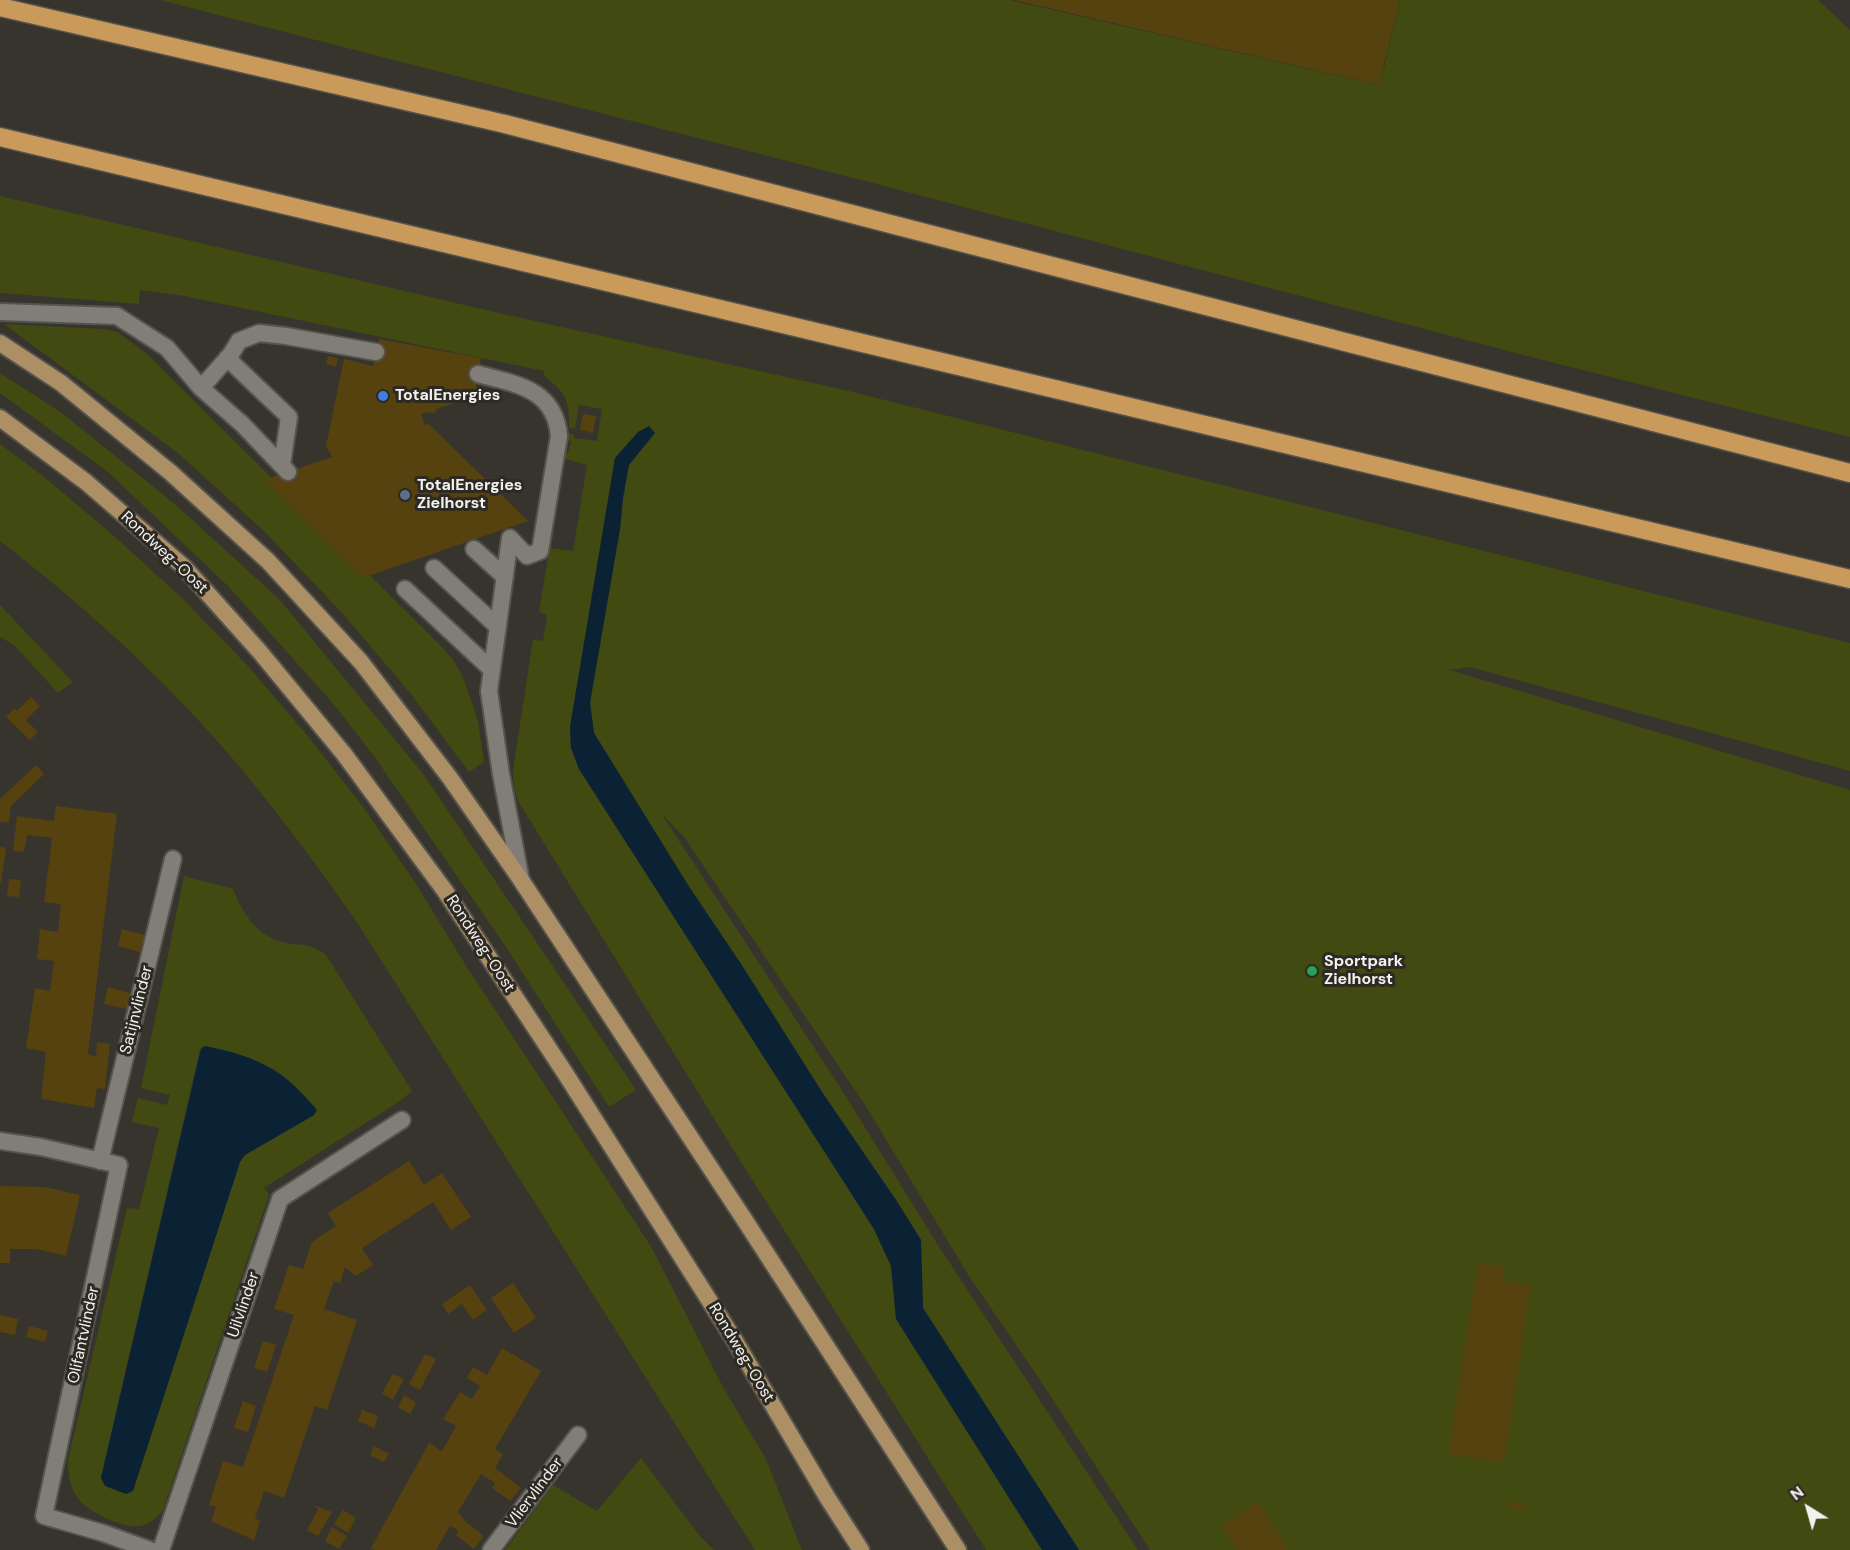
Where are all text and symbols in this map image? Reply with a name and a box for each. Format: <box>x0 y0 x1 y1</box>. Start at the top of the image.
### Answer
place label: TotalEnergies <box>395 386 500 406</box>
marker: TotalEnergies <box>376 389 390 403</box>
place label: TotalEnergies Zielhorst <box>417 476 522 514</box>
marker: TotalEnergies Zielhorst <box>398 488 412 502</box>
street label: Rondweg-Oost <box>116 508 212 598</box>
street label: Rondweg-Oost <box>441 892 519 996</box>
place label: Sportpark Zielhorst <box>1324 952 1403 990</box>
street label: Satijnvlinder <box>117 964 157 1056</box>
marker: Sportpark Zielhorst <box>1305 964 1319 978</box>
street label: Uilvlinder <box>224 1270 264 1340</box>
street label: Olifantvlinder <box>64 1285 104 1385</box>
street label: Rondweg-Oost <box>704 1300 778 1406</box>
street label: Vliervlinder <box>502 1454 568 1532</box>
north arrow <box>1778 1478 1838 1538</box>
text: N <box>1786 1481 1808 1505</box>

